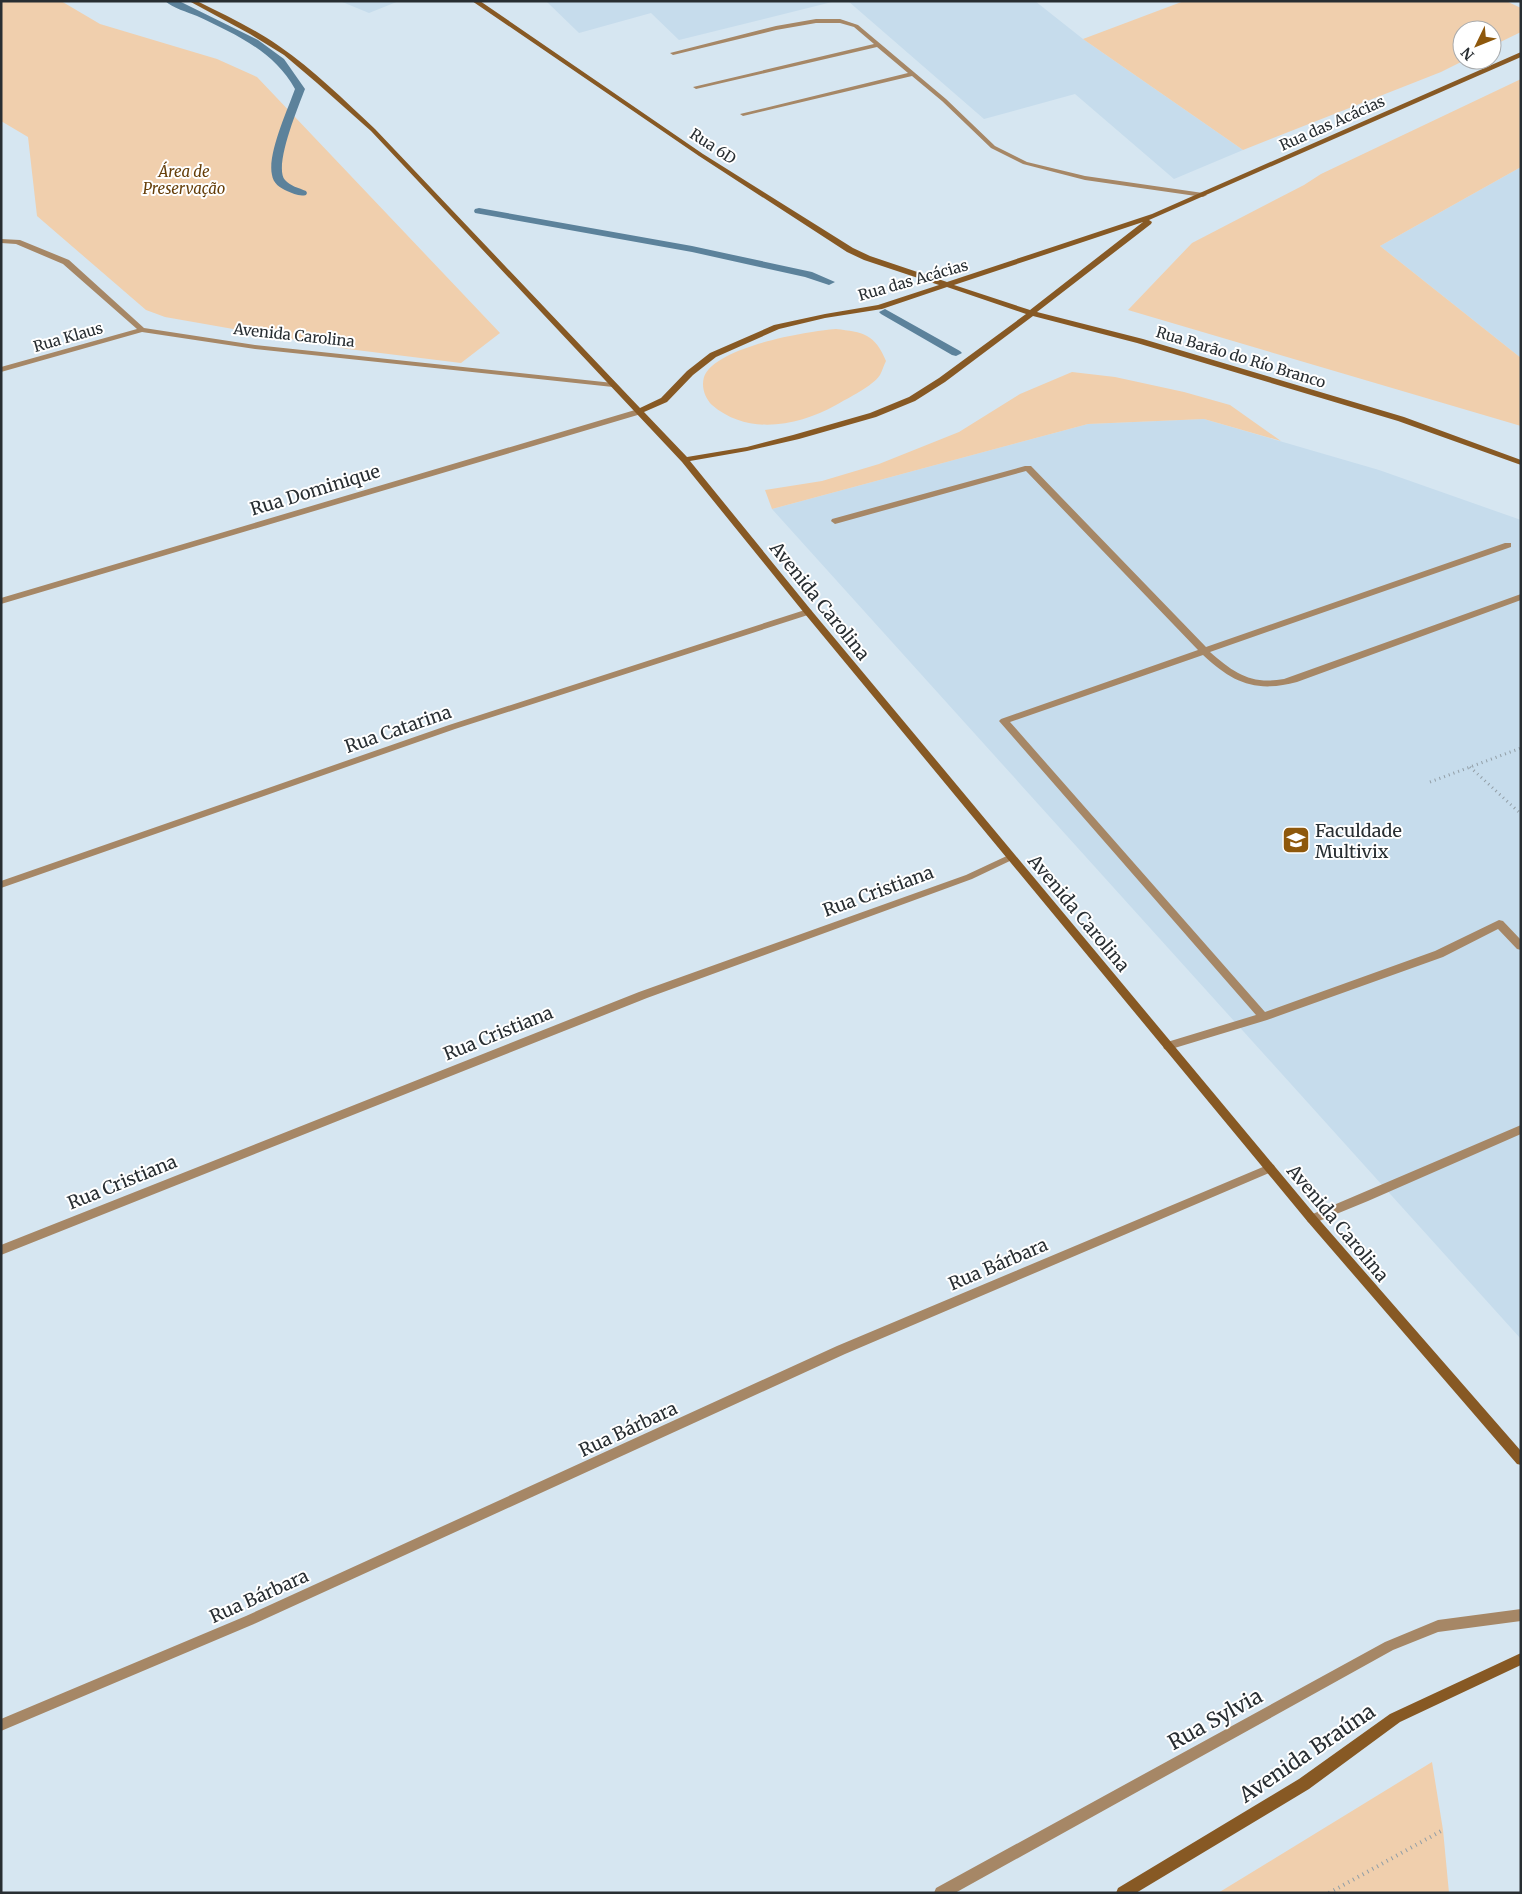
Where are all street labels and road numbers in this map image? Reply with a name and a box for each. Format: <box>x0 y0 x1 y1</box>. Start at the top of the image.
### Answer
street label: Rua das Acácias <box>1276 91 1388 155</box>
street label: Rua 6D <box>686 124 740 168</box>
street label: Rua das Acácias <box>856 255 970 305</box>
street label: Rua Klaus <box>31 318 105 356</box>
street label: Avenida Carolina <box>231 319 356 351</box>
street label: Rua Barão do Río Branco <box>1154 322 1328 392</box>
street label: Rua Dominique <box>247 459 383 521</box>
street label: Avenida Carolina <box>764 536 875 665</box>
street label: Rua Catarina <box>342 700 455 758</box>
street label: Avenida Carolina <box>1023 849 1135 977</box>
street label: Rua Cristiana <box>820 860 937 922</box>
street label: Rua Cristiana <box>440 1000 556 1065</box>
street label: Rua Cristiana <box>64 1149 180 1214</box>
street label: Avenida Carolina <box>1282 1159 1394 1287</box>
street label: Rua Bárbara <box>945 1233 1051 1295</box>
street label: Rua Bárbara <box>575 1396 681 1462</box>
street label: Rua Bárbara <box>206 1564 312 1628</box>
street label: Rua Sylvia <box>1163 1682 1267 1756</box>
street label: Avenida Braúna <box>1233 1698 1380 1809</box>

